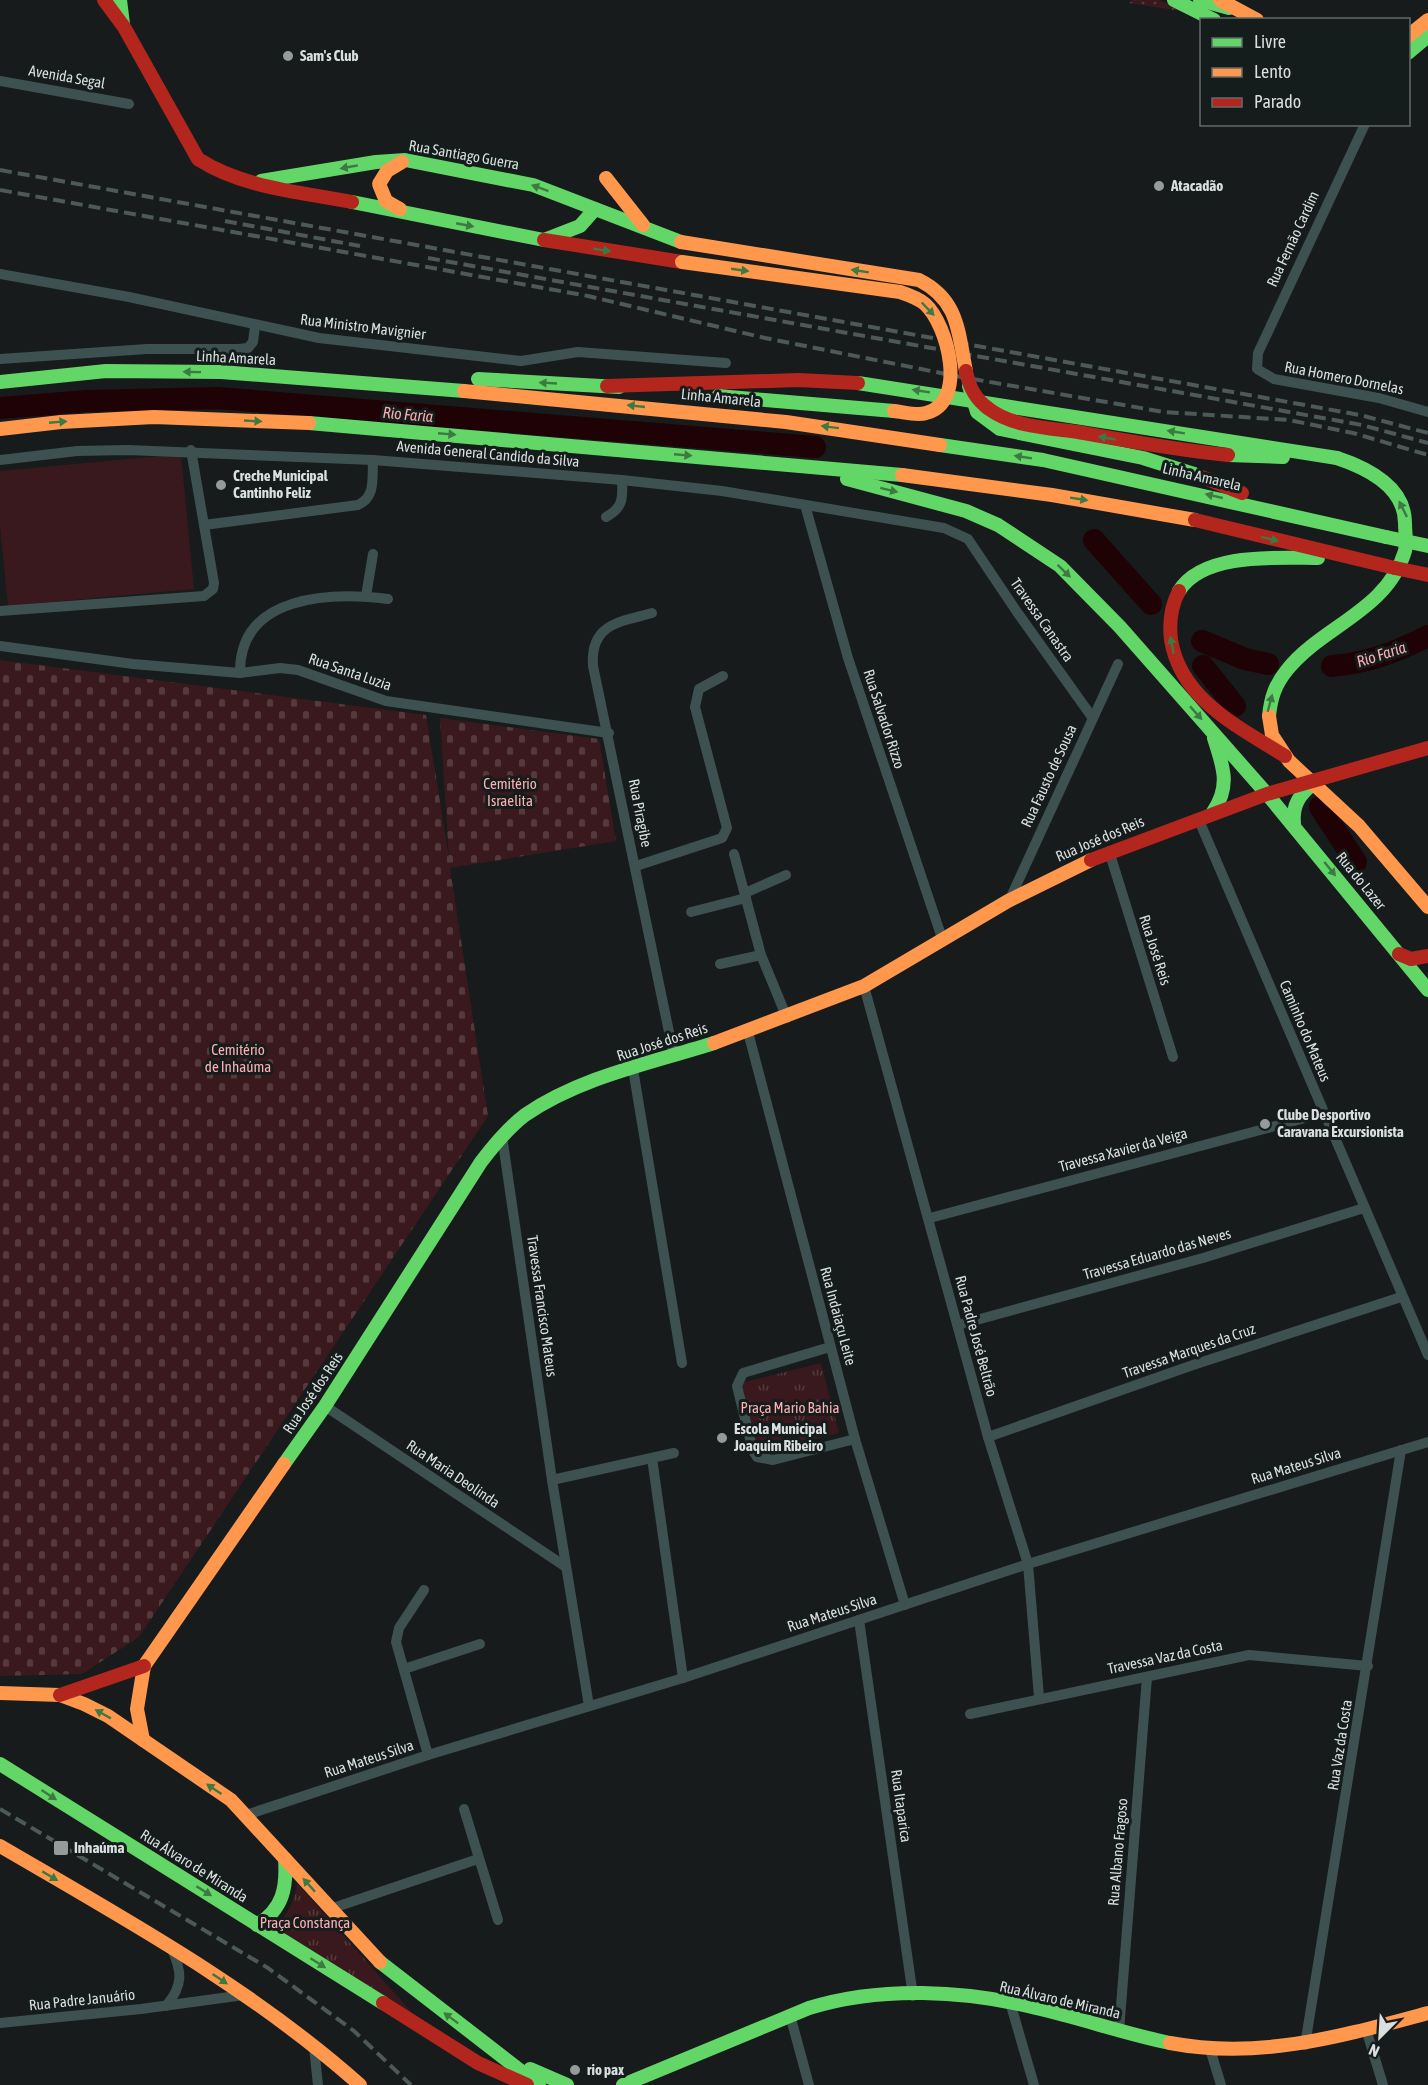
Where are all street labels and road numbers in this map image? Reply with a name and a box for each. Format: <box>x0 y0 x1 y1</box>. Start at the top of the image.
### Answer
street label: Avenida Segal <box>28 61 107 92</box>
street label: Rua Santiago Guerra <box>408 136 521 173</box>
street label: Rua Fernão Cardim <box>1263 188 1322 289</box>
street label: Rua Ministro Mavignier <box>299 310 427 343</box>
street label: Linha Amarela <box>196 347 277 368</box>
street label: Rua Homero Dornelas <box>1283 358 1405 397</box>
street label: Linha Amarela <box>680 385 762 410</box>
street label: Avenida General Candido da Silva <box>396 437 580 470</box>
street label: Linha Amarela <box>1161 459 1243 494</box>
street label: Travessa Canastra <box>1007 575 1077 665</box>
street label: Rua Santa Luzia <box>306 649 394 694</box>
street label: Rua Salvador Rizzo <box>860 667 909 771</box>
street label: Rua Fausto de Sousa <box>1017 722 1080 830</box>
street label: Rua Piragibe <box>626 777 655 849</box>
street label: Rua José dos Reis <box>1053 812 1147 865</box>
street label: Rua do Lazer <box>1333 848 1390 913</box>
street label: Rua José Reis <box>1136 913 1175 987</box>
street label: Caminho do Mateus <box>1276 978 1334 1084</box>
street label: Rua José dos Reis <box>614 1019 709 1064</box>
street label: Travessa Xavier da Veiga <box>1057 1124 1189 1175</box>
street label: Travessa Eduardo das Neves <box>1081 1224 1233 1283</box>
street label: Travessa Francisco Mateus <box>524 1234 561 1378</box>
street label: Rua Indaiaçu Leite <box>817 1265 860 1367</box>
street label: Rua Padre José Beltrão <box>952 1274 1001 1398</box>
street label: Travessa Marques da Cruz <box>1120 1320 1258 1381</box>
street label: Rua José dos Reis <box>279 1349 346 1437</box>
street label: Rua Maria Deolinda <box>403 1436 503 1511</box>
street label: Rua Mateus Silva <box>1249 1444 1343 1487</box>
street label: Rua Mateus Silva <box>785 1590 879 1635</box>
street label: Travessa Vaz da Costa <box>1106 1636 1224 1677</box>
street label: Rua Vaz da Costa <box>1324 1698 1355 1792</box>
street label: Rua Mateus Silva <box>322 1736 416 1781</box>
street label: Rua Itaparica <box>888 1768 915 1843</box>
street label: Rua Albano Fragoso <box>1104 1797 1131 1906</box>
street label: Rua Álvaro de Miranda <box>137 1826 251 1905</box>
street label: Rua Álvaro de Miranda <box>998 1977 1122 2022</box>
street label: Rua Padre Januário <box>28 1985 136 2014</box>

